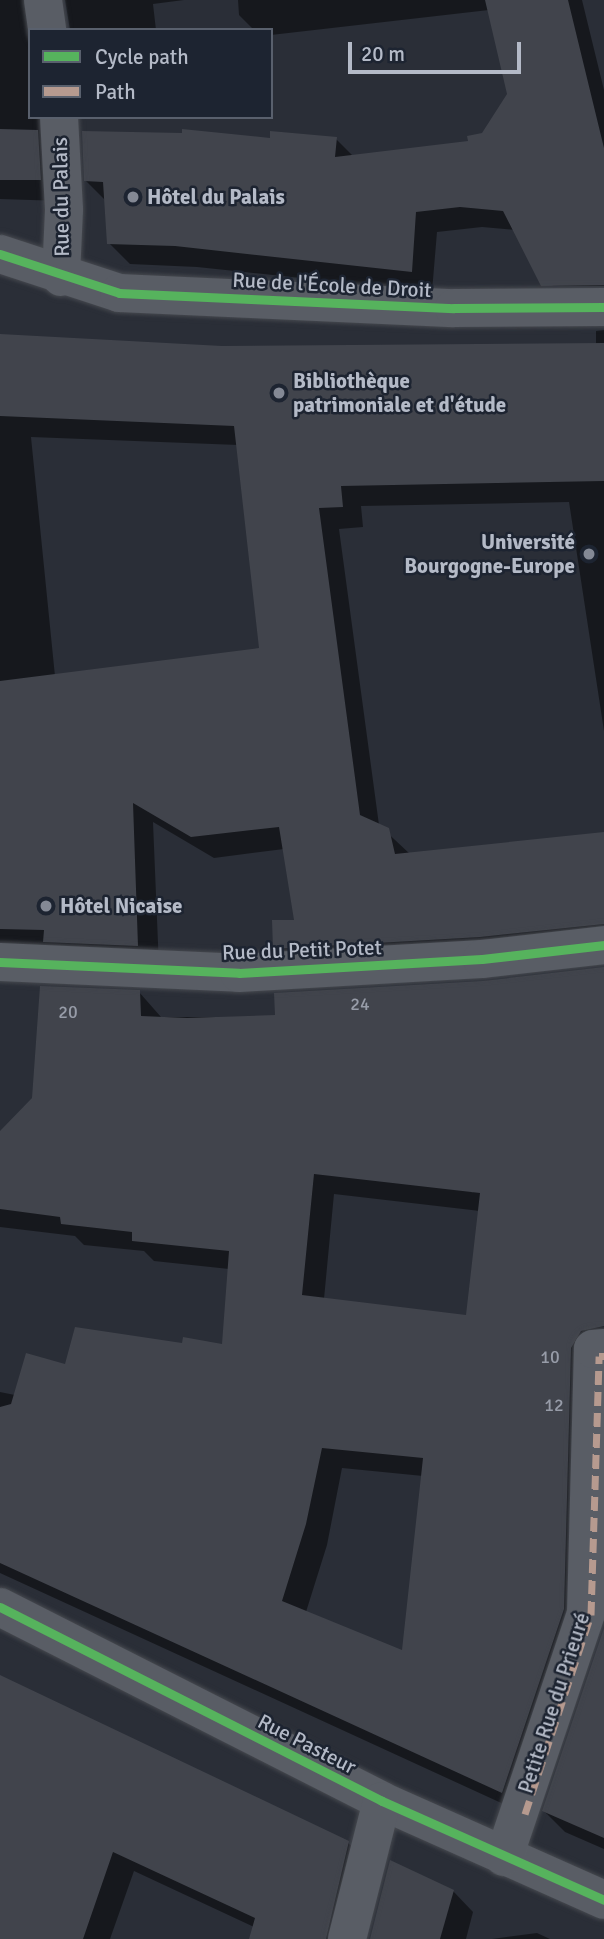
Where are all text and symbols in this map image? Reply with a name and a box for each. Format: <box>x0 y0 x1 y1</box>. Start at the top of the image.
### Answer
legend <box>28 28 273 119</box>
scale bar <box>352 28 525 72</box>
text: 20 m <box>361 41 405 67</box>
text: Cycle path <box>95 44 189 70</box>
text: Path <box>95 79 136 105</box>
street label: Rue du Palais <box>47 137 75 257</box>
place label: Hôtel du Palais <box>147 184 285 210</box>
marker: Hôtel du Palais <box>125 189 141 205</box>
street label: Rue de l'École de Droit <box>232 267 432 303</box>
place label: Bibliothèque patrimoniale et d'étude <box>293 368 506 418</box>
marker: Bibliothèque patrimoniale et d'étude <box>271 385 287 401</box>
place label: Université Bourgogne-Europe <box>404 529 575 579</box>
marker: Université Bourgogne-Europe <box>581 546 597 562</box>
place label: Hôtel Nicaise <box>60 893 182 919</box>
marker: Hôtel Nicaise <box>38 898 54 914</box>
street label: Rue du Petit Potet <box>222 935 382 965</box>
house number: 24 <box>350 993 370 1015</box>
house number: 20 <box>58 1001 78 1023</box>
house number: 10 <box>540 1346 560 1368</box>
house number: 12 <box>544 1394 564 1416</box>
street label: Petite Rue du Prieuré <box>513 1610 595 1796</box>
street label: Rue Pasteur <box>254 1709 360 1779</box>

